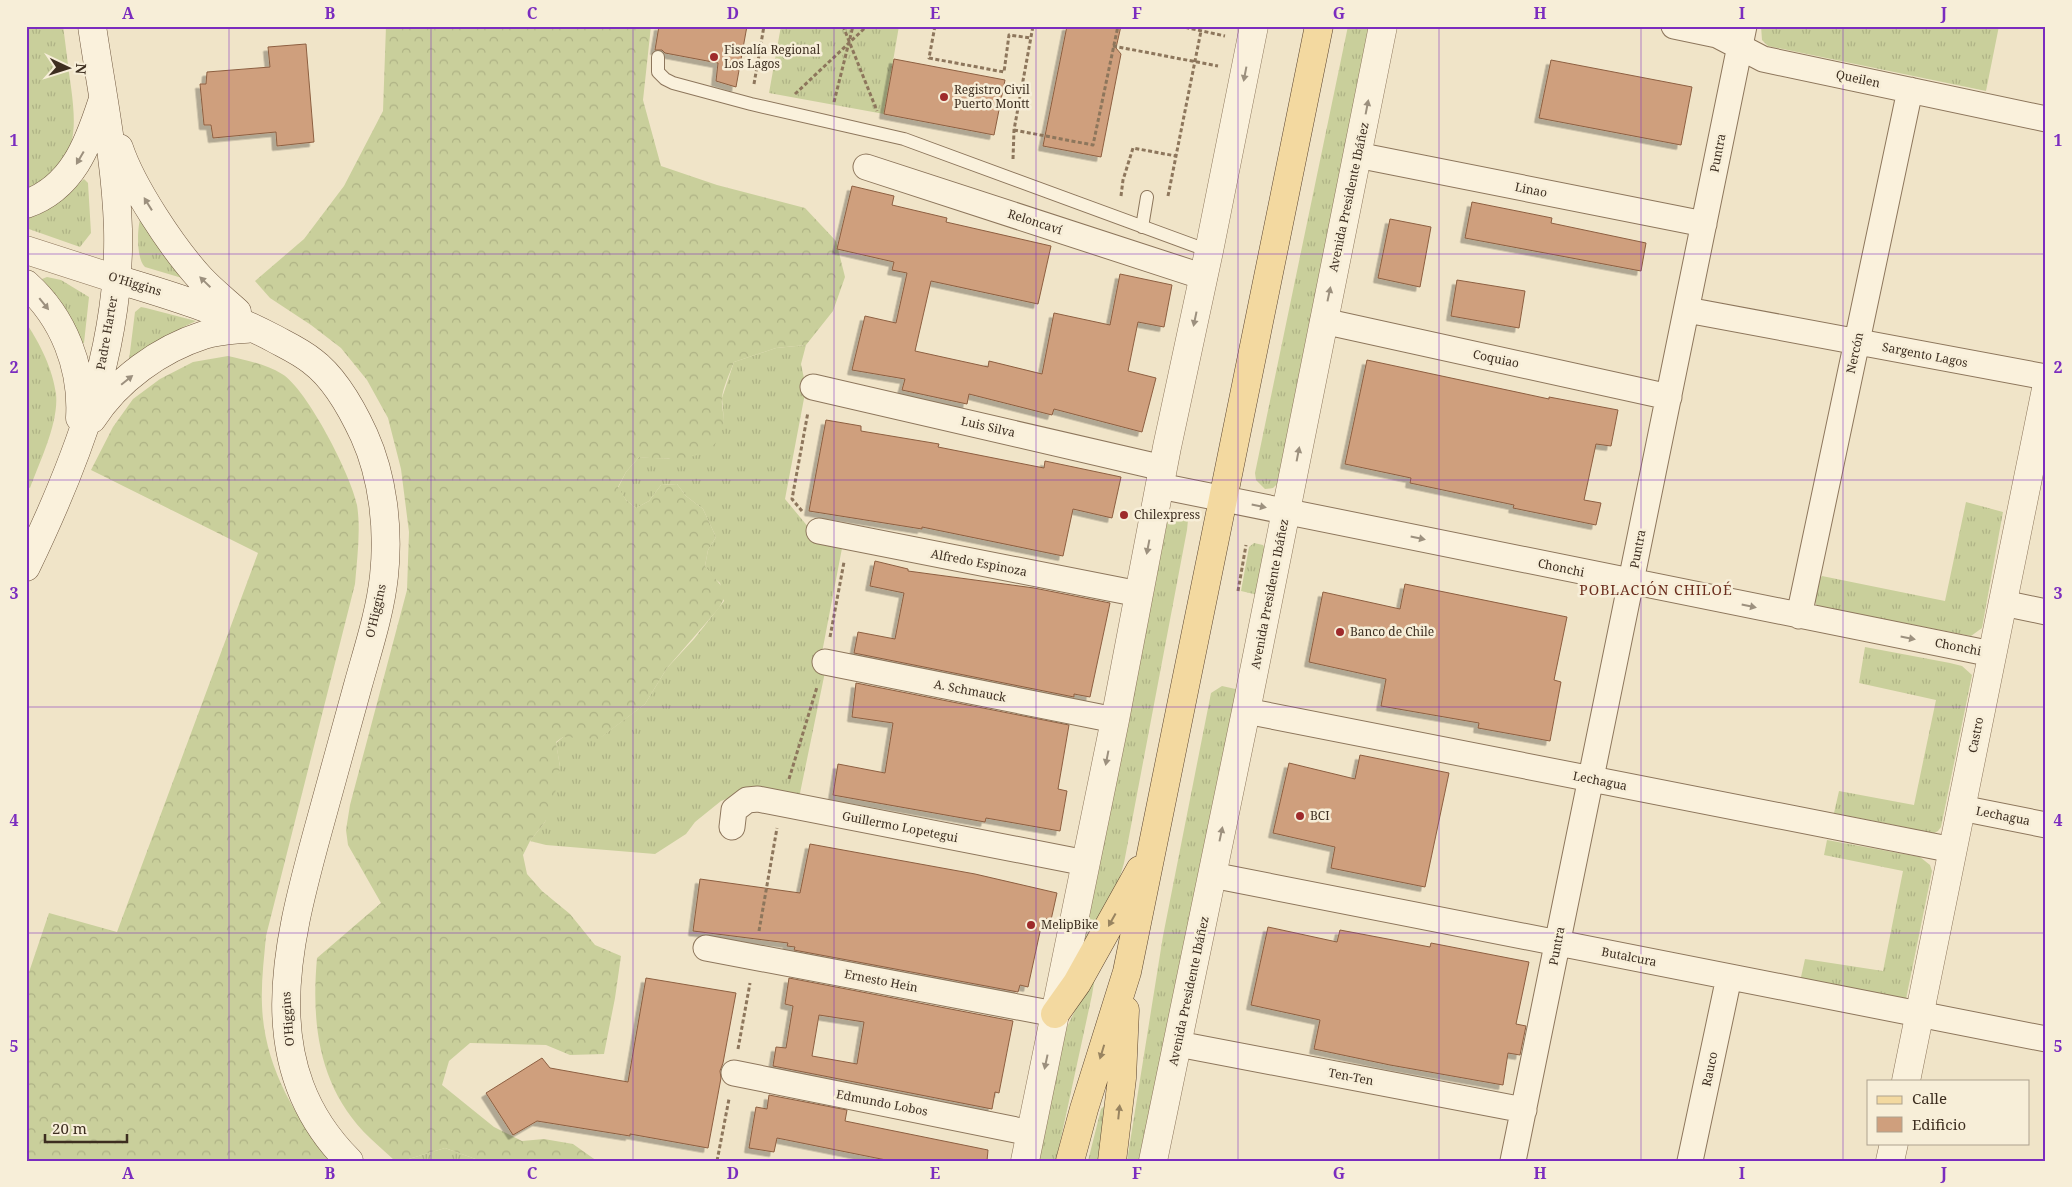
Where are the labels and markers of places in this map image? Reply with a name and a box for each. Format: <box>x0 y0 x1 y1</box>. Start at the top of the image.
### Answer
place label: Fiscalía Regional Los Lagos <box>724 41 820 72</box>
marker: Fiscalía Regional Los Lagos <box>708 51 720 63</box>
place label: Registro Civil Puerto Montt <box>954 81 1030 112</box>
marker: Registro Civil Puerto Montt <box>938 91 950 103</box>
place label: Chilexpress <box>1134 506 1200 523</box>
marker: Chilexpress <box>1118 509 1130 521</box>
place label: Banco de Chile <box>1350 623 1434 640</box>
marker: Banco de Chile <box>1334 626 1346 638</box>
place label: BCI <box>1310 807 1330 824</box>
marker: BCI <box>1294 810 1306 822</box>
place label: MelipBike <box>1041 916 1099 933</box>
marker: MelipBike <box>1025 919 1037 931</box>

